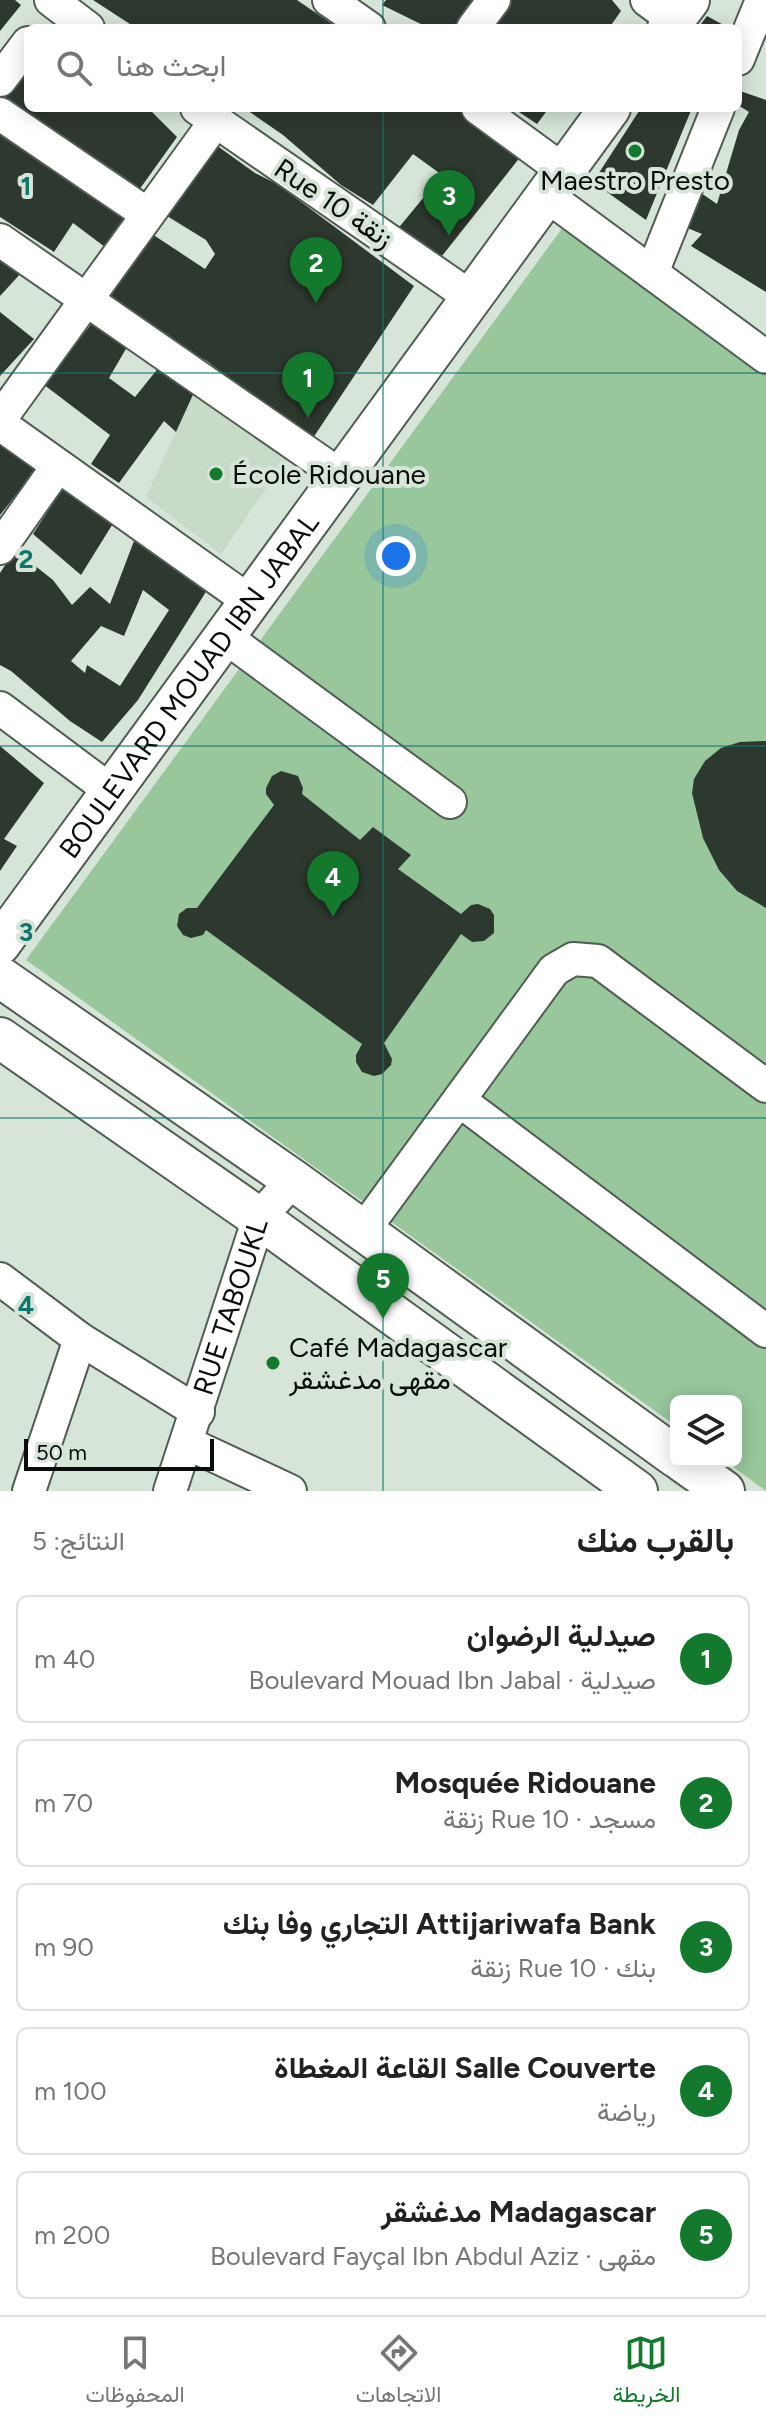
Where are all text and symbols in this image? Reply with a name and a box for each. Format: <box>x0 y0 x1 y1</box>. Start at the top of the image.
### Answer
search box <box>24 24 742 112</box>
icon: search <box>52 46 96 90</box>
text: ابحث هنا <box>116 47 226 84</box>
marker: Maestro Presto <box>626 142 644 160</box>
street label: Rue 10 زنقة <box>268 151 400 256</box>
place label: Maestro Presto <box>540 163 730 197</box>
text: 1 <box>21 170 31 202</box>
pin: 3 <box>423 170 475 236</box>
pin: 2 <box>290 237 342 303</box>
pin: 1 <box>282 352 334 418</box>
place label: École Ridouane <box>232 457 426 491</box>
marker: École Ridouane <box>207 465 225 483</box>
street label: BOULEVARD MOUAD IBN JABAL <box>52 506 326 865</box>
your location <box>376 536 416 576</box>
text: 2 <box>18 543 34 575</box>
pin: 4 <box>307 851 359 917</box>
text: 3 <box>19 916 33 948</box>
street label: RUE TABOUKL <box>186 1214 275 1399</box>
pin: 5 <box>357 1253 409 1319</box>
text: 4 <box>18 1289 34 1321</box>
place label: Café Madagascar مقهى مدغشقر <box>288 1330 508 1397</box>
marker: Café Madagascar مقهى مدغشقر <box>264 1354 282 1372</box>
map controls <box>670 1395 742 1467</box>
button: layers <box>670 1395 742 1467</box>
scale bar <box>24 1435 214 1471</box>
text: 50 m <box>36 1439 87 1466</box>
text: بالقرب منك <box>577 1520 734 1561</box>
text: النتائج: 5 <box>32 1525 125 1557</box>
text: صيدلية الرضوان <box>466 1617 656 1654</box>
text: 40 m <box>34 1643 95 1675</box>
text: 1 <box>701 1643 712 1675</box>
text: صيدلية · Boulevard Mouad Ibn Jabal <box>249 1664 656 1696</box>
text: Mosquée Ridouane <box>394 1764 656 1801</box>
text: 70 m <box>34 1787 93 1819</box>
text: 2 <box>698 1787 714 1819</box>
text: مسجد · Rue 10 زنقة <box>443 1803 656 1835</box>
text: Attijariwafa Bank التجاري وفا بنك <box>223 1905 656 1942</box>
text: 90 m <box>34 1931 94 1963</box>
text: 3 <box>699 1931 713 1963</box>
text: بنك · Rue 10 زنقة <box>470 1952 656 1984</box>
text: Salle Couverte القاعة المغطاة <box>274 2049 656 2086</box>
text: 100 m <box>34 2075 107 2107</box>
text: 4 <box>698 2075 714 2107</box>
text: رياضة <box>597 2096 656 2128</box>
text: Madagascar مدغشقر <box>381 2193 656 2230</box>
text: 200 m <box>34 2219 110 2251</box>
text: 5 <box>698 2219 714 2251</box>
text: مقهى · Boulevard Fayçal Ibn Abdul Aziz <box>210 2240 656 2272</box>
tab: المحفوظات <box>86 2331 185 2414</box>
tab: الاتجاهات <box>356 2331 441 2414</box>
tab: الخريطة <box>612 2331 680 2414</box>

